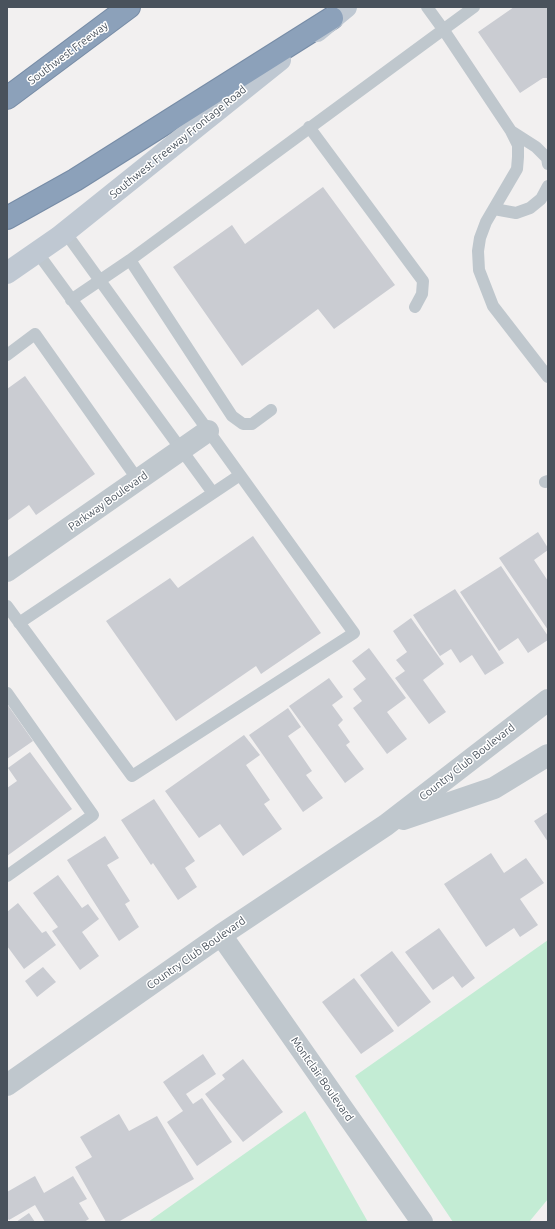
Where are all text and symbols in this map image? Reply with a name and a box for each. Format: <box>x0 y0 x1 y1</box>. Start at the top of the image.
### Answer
street label: Southwest Freeway <box>25 19 111 87</box>
street label: Southwest Freeway Frontage Road <box>107 83 249 201</box>
street label: Parkway Boulevard <box>66 469 150 533</box>
street label: Country Club Boulevard <box>417 721 517 803</box>
street label: Country Club Boulevard <box>144 914 248 992</box>
street label: Montclair Boulevard <box>288 1034 356 1124</box>

